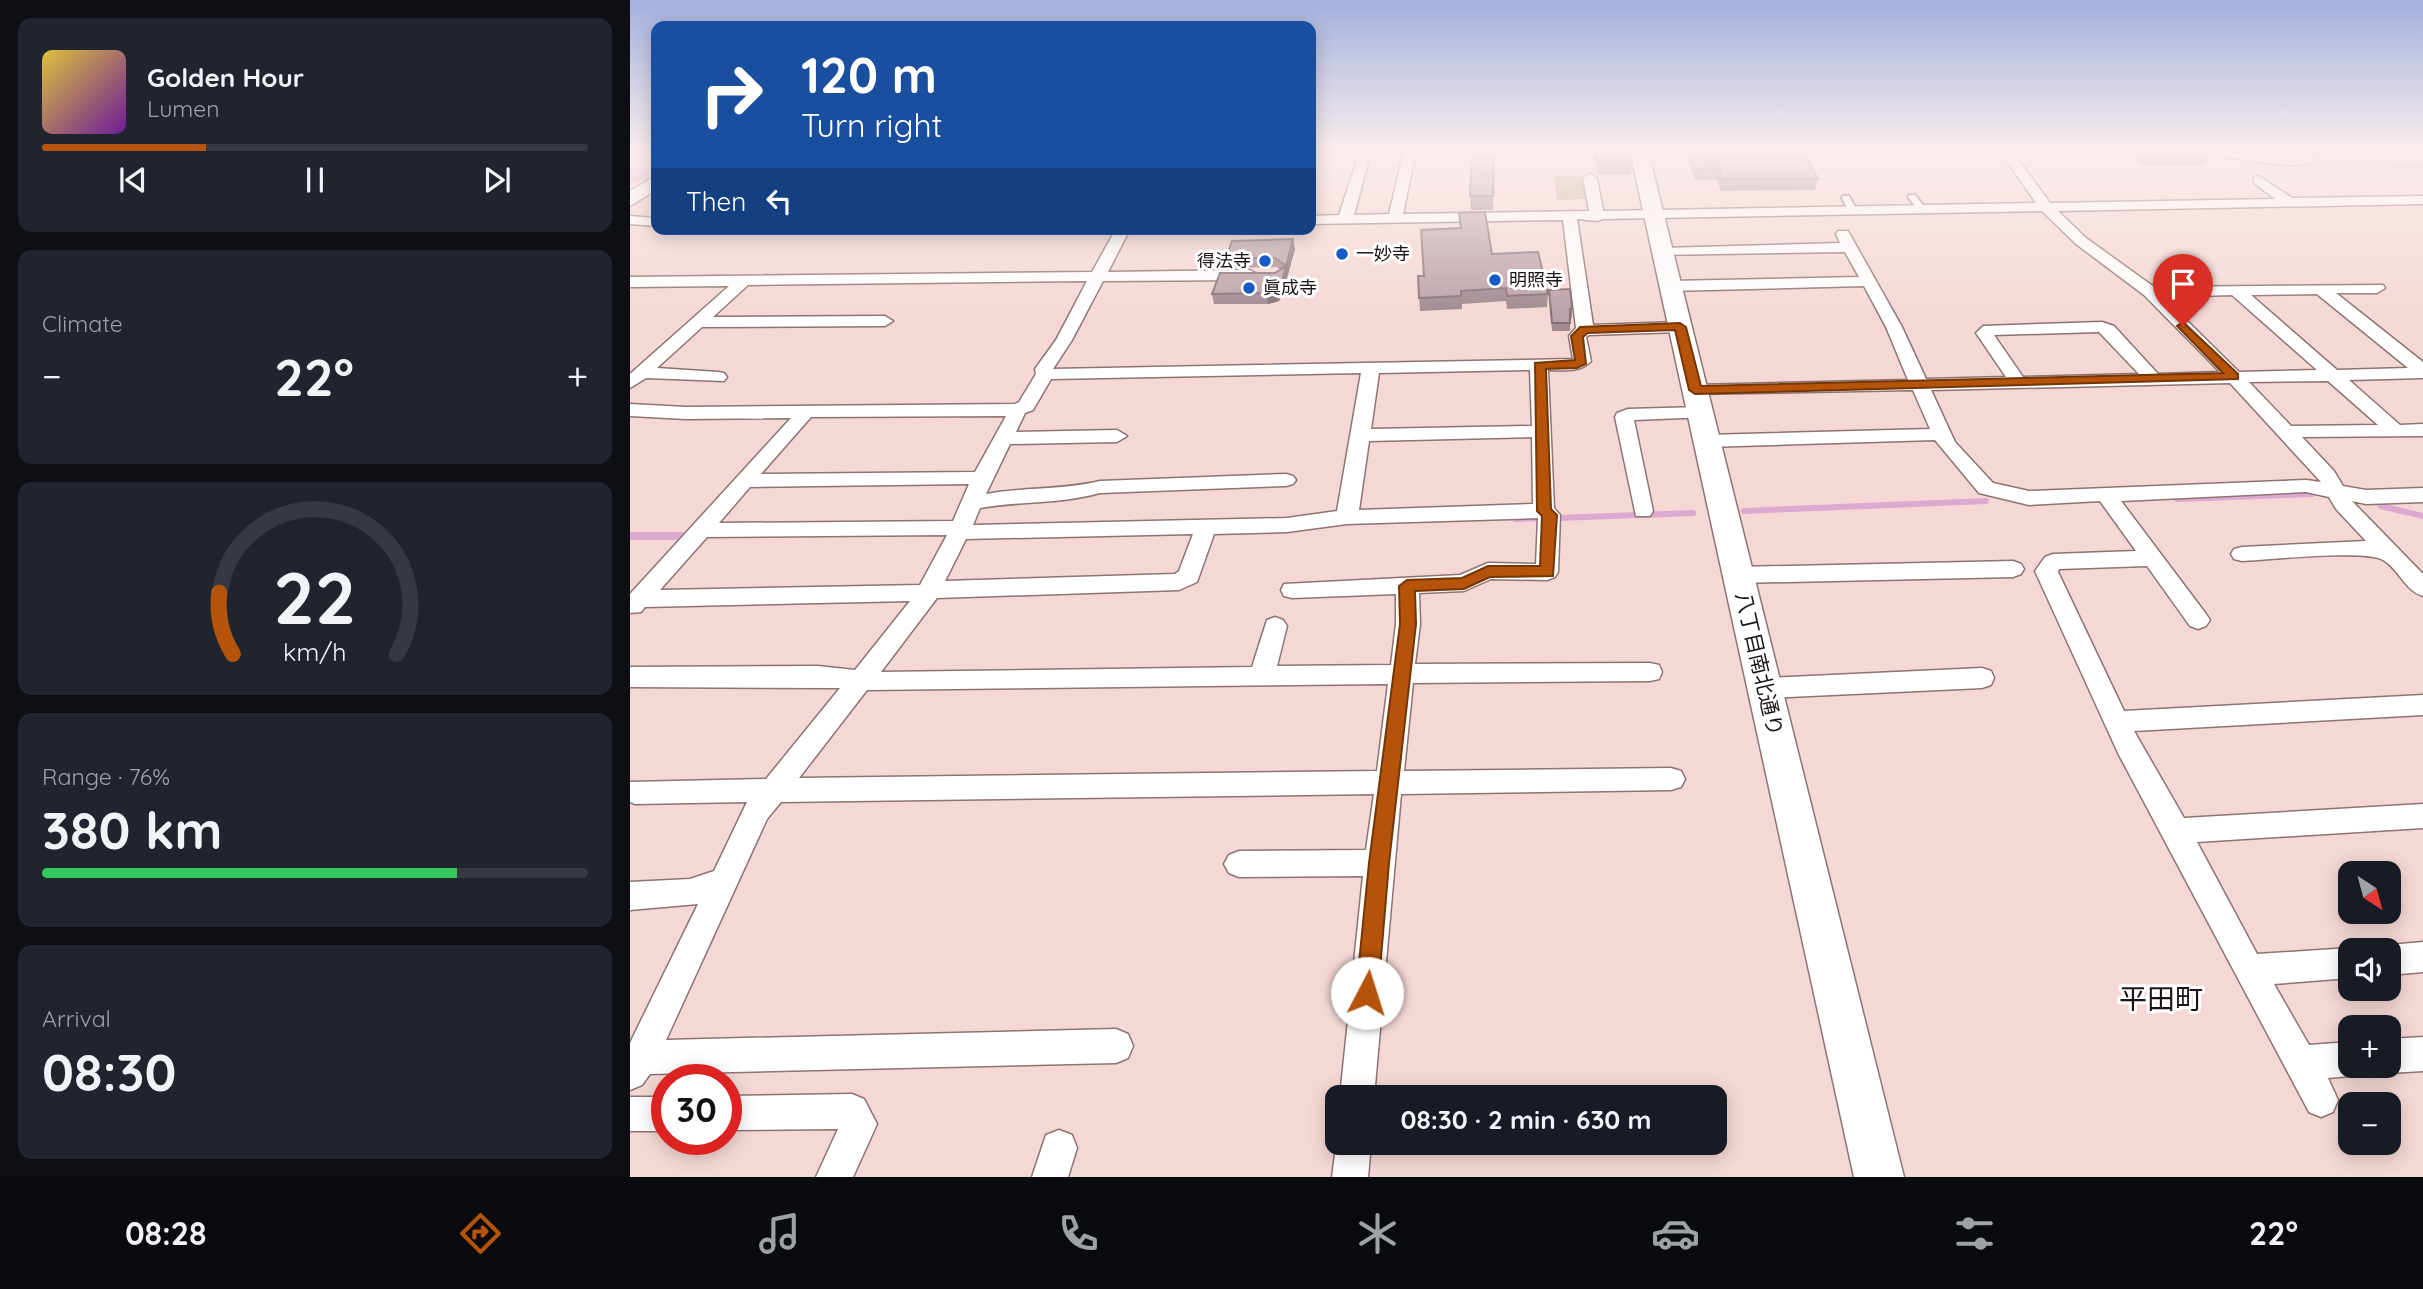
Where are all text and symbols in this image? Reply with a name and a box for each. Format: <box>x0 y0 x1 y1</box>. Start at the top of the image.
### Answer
text: 120 m <box>801 44 937 105</box>
icon: right <box>686 49 777 140</box>
text: Golden Hour <box>147 61 304 94</box>
text: Lumen <box>147 94 220 123</box>
text: Turn right <box>801 105 942 145</box>
icon: previous <box>114 161 152 199</box>
icon: pause <box>296 161 334 199</box>
icon: next <box>478 161 516 199</box>
icon: left <box>760 182 798 220</box>
text: Then <box>686 185 746 218</box>
place label: 一妙寺 <box>1356 242 1410 265</box>
marker: 一妙寺 <box>1334 246 1350 262</box>
place label: 得法寺 <box>1197 249 1251 272</box>
marker: 得法寺 <box>1257 253 1273 269</box>
pin <box>2153 254 2213 326</box>
icon: arrive <box>2164 265 2202 303</box>
place label: 明照寺 <box>1509 268 1563 291</box>
marker: 明照寺 <box>1487 272 1503 288</box>
place label: 眞成寺 <box>1263 276 1317 299</box>
marker: 眞成寺 <box>1241 280 1257 296</box>
text: Climate <box>42 309 123 338</box>
text: 22° <box>274 344 354 409</box>
text: − <box>42 352 62 400</box>
text: + <box>567 352 588 400</box>
text: 22 <box>274 552 356 643</box>
street label: 八丁目南北通り <box>1731 589 1789 738</box>
text: km/h <box>283 636 347 667</box>
text: Range · 76% <box>42 762 170 791</box>
text: 380 km <box>42 797 222 862</box>
north arrow <box>2338 861 2401 924</box>
map controls <box>2338 861 2401 1155</box>
button: sound <box>2338 938 2401 1001</box>
position arrow <box>1330 956 1404 1030</box>
district label: 平田町 <box>2119 981 2203 1016</box>
text: Arrival <box>42 1004 111 1033</box>
button: + <box>2338 1015 2401 1078</box>
text: 08:30 <box>42 1039 176 1104</box>
speed limit sign: 30 <box>651 1064 742 1155</box>
button: − <box>2338 1092 2401 1155</box>
text: 08:30 · 2 min · 630 m <box>1400 1103 1652 1136</box>
icon: directions <box>456 1209 505 1258</box>
icon: music <box>755 1209 804 1258</box>
icon: phone <box>1054 1209 1103 1258</box>
icon: climate <box>1353 1209 1402 1258</box>
icon: car <box>1651 1209 1700 1258</box>
icon: filters <box>1950 1209 1999 1258</box>
text: 08:28 <box>125 1213 207 1253</box>
text: 22° <box>2249 1213 2298 1253</box>

